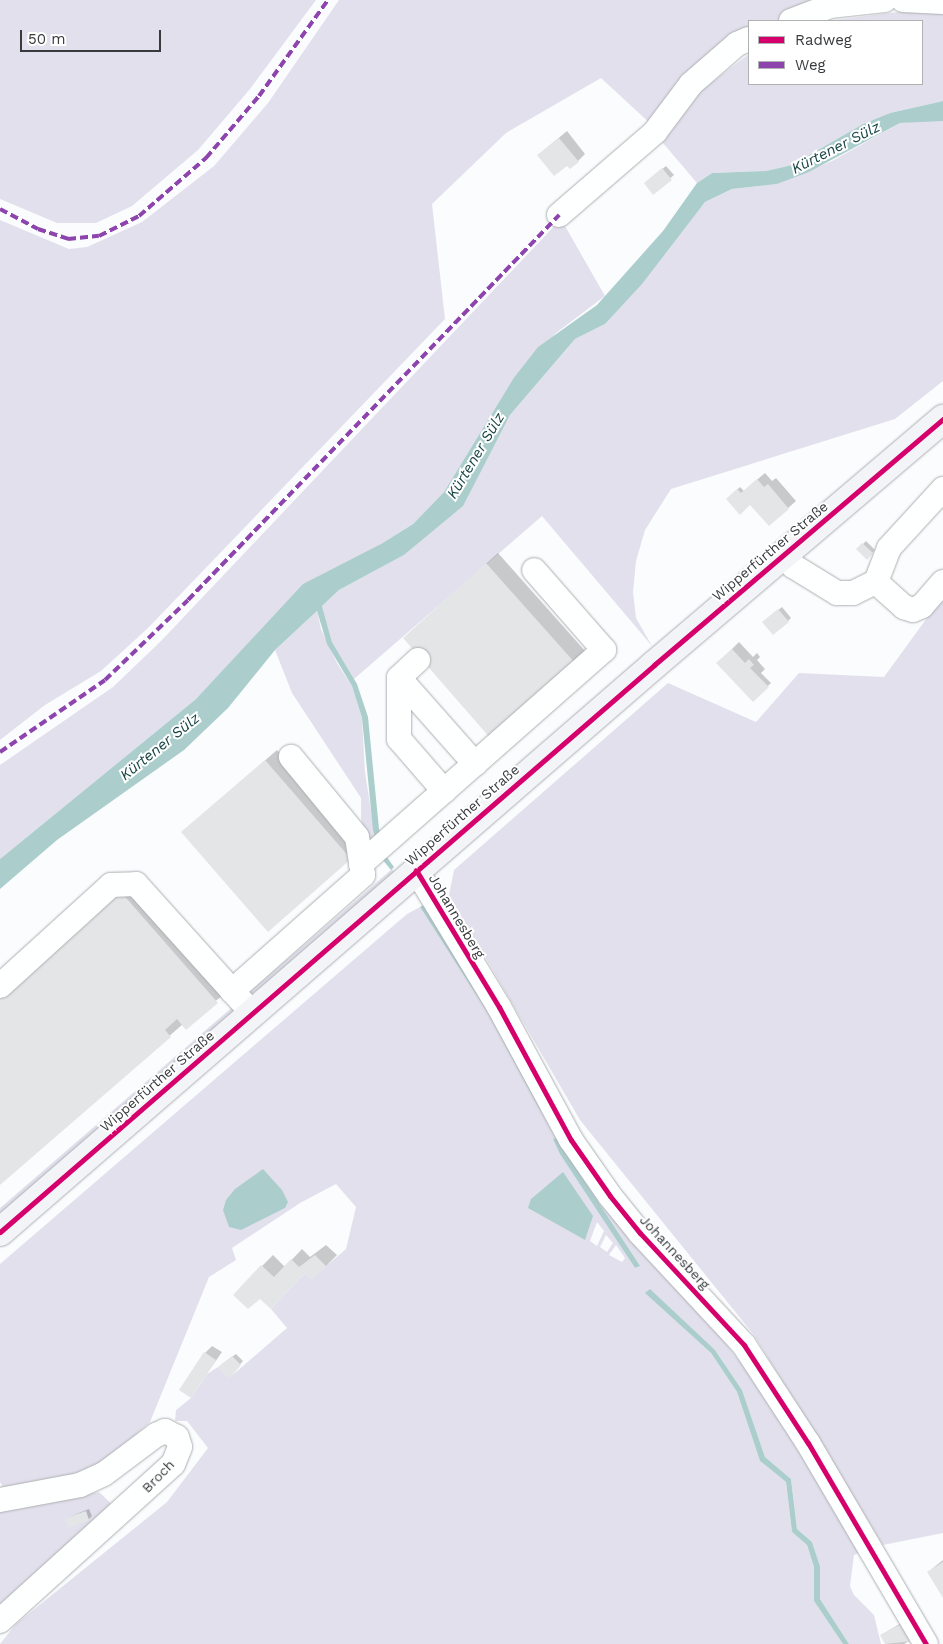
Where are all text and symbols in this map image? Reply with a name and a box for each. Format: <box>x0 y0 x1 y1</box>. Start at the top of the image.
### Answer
scale bar <box>22 20 164 52</box>
legend <box>748 20 923 85</box>
text: 50 m <box>28 30 65 48</box>
text: Radweg <box>795 31 852 49</box>
text: Weg <box>795 56 826 74</box>
water label: Kürtener Sülz <box>789 118 883 178</box>
water label: Kürtener Sülz <box>443 410 509 502</box>
street label: Wipperfürther Straße <box>709 498 831 604</box>
water label: Kürtener Sülz <box>117 709 203 785</box>
street label: Wipperfürther Straße <box>401 761 523 869</box>
street label: Johannesberg <box>425 871 489 961</box>
street label: Wipperfürther Straße <box>96 1027 218 1135</box>
street label: Johannesberg <box>636 1211 714 1293</box>
street label: Broch <box>138 1456 178 1496</box>

